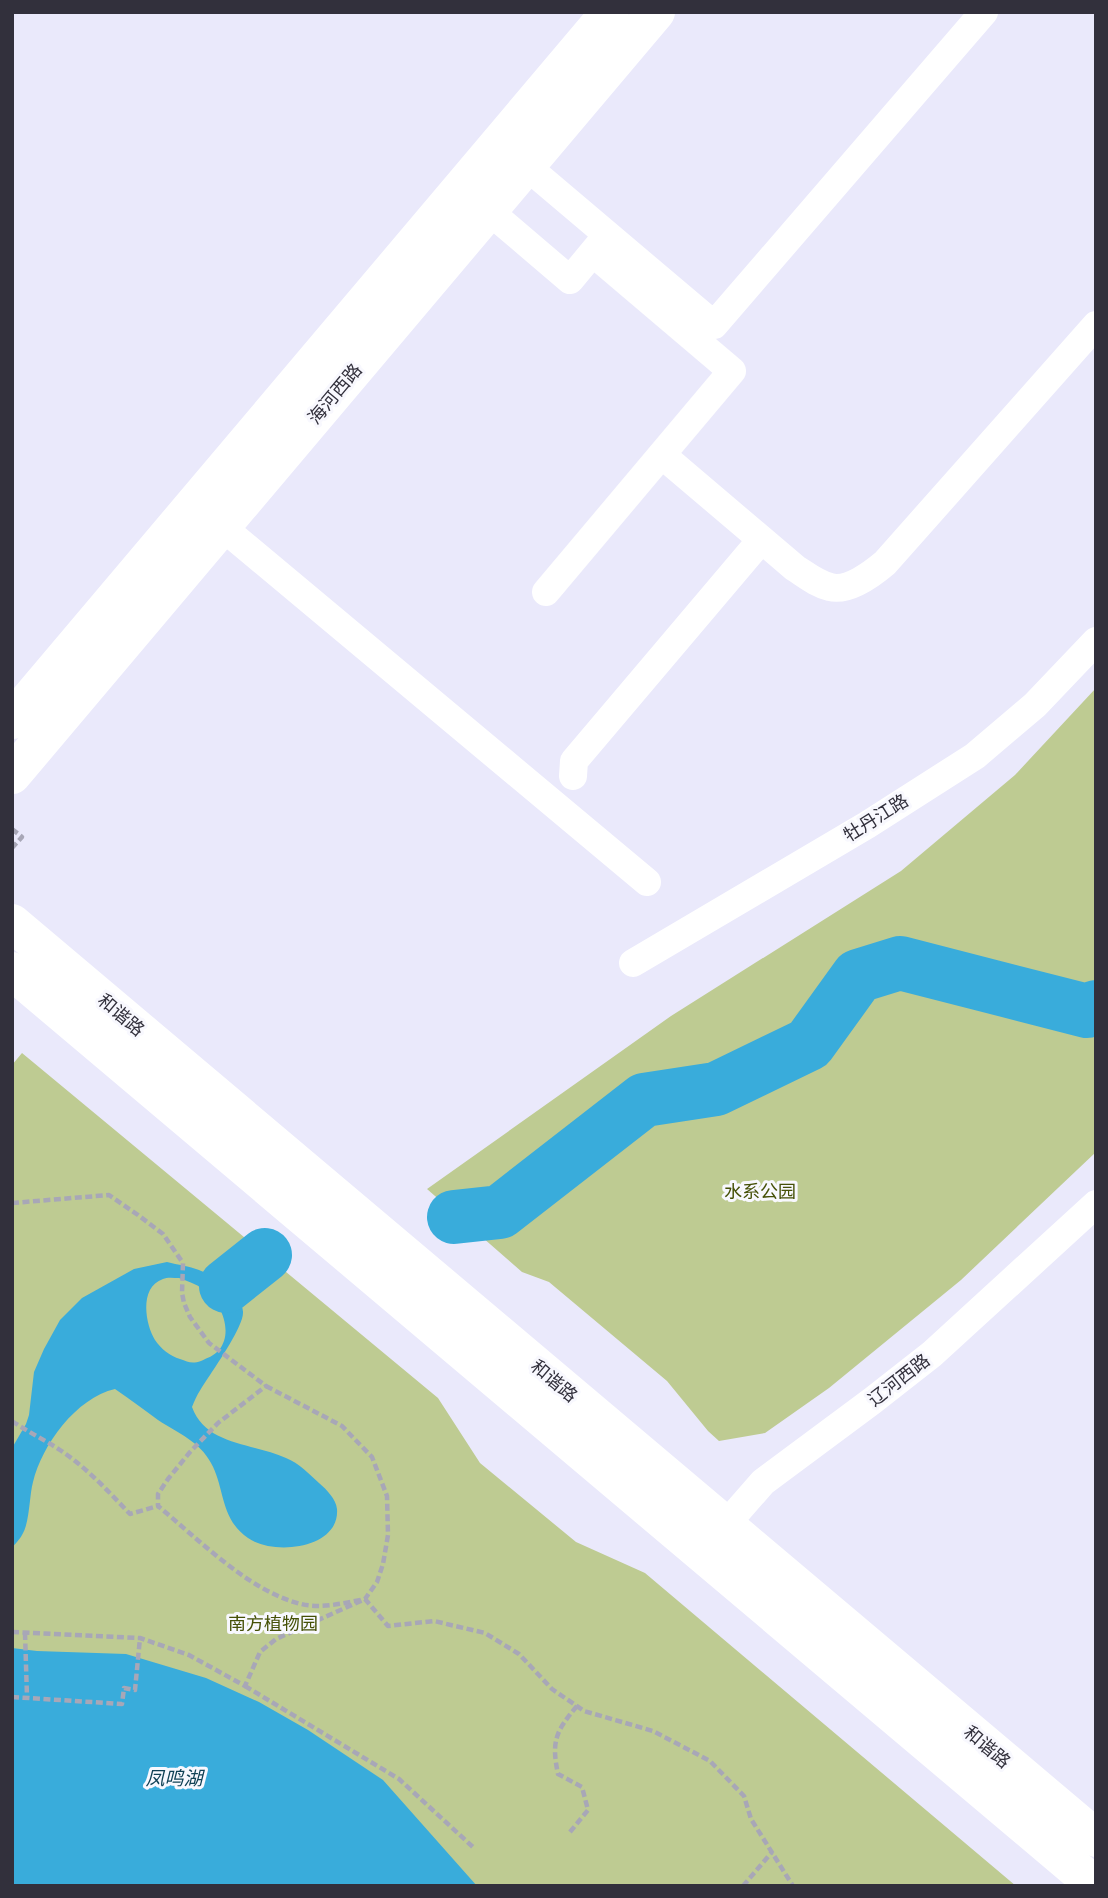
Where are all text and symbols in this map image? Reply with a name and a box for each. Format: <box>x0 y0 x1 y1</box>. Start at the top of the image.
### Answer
street label: 海河西路 <box>303 359 367 429</box>
street label: 牡丹江路 <box>839 789 913 847</box>
street label: 和谐路 <box>93 988 149 1042</box>
park label: 水系公园 <box>724 1180 796 1204</box>
street label: 辽河西路 <box>863 1348 935 1412</box>
street label: 和谐路 <box>526 1354 582 1408</box>
park label: 南方植物园 <box>228 1612 318 1636</box>
street label: 和谐路 <box>959 1720 1015 1774</box>
water label: 凤鸣湖 <box>145 1766 205 1792</box>

